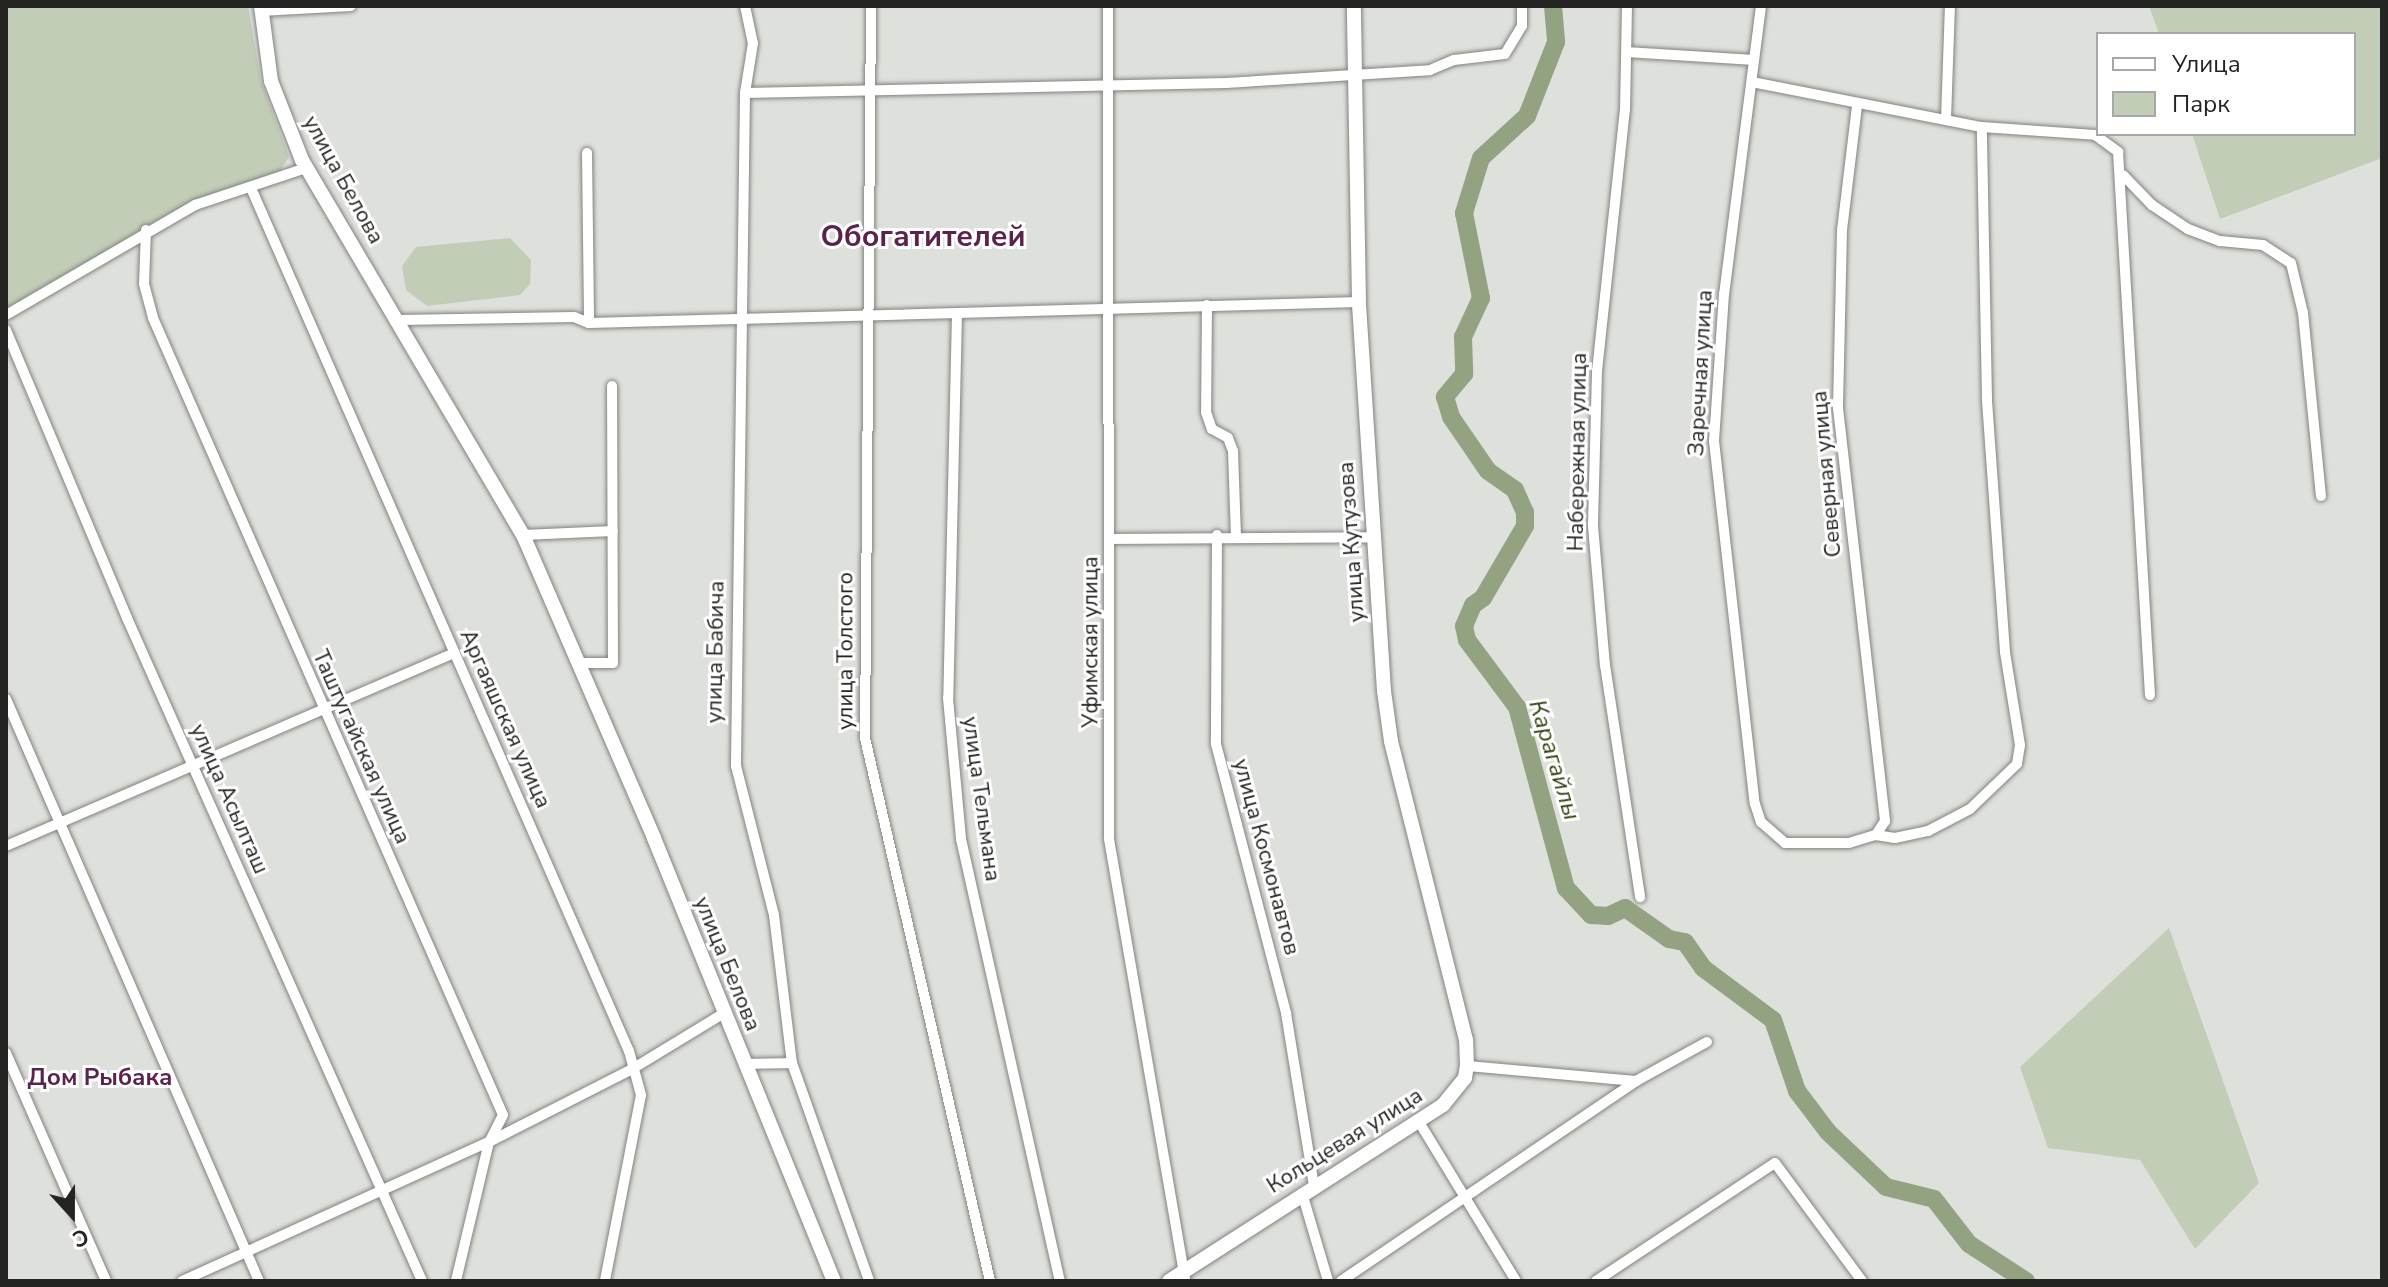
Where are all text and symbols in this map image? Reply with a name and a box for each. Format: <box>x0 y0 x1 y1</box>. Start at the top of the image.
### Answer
legend <box>2096 32 2356 136</box>
text: Улица <box>2172 48 2241 80</box>
text: Парк <box>2172 88 2230 120</box>
street label: улица Белова <box>297 111 389 249</box>
district label: Обогатителей <box>820 219 1026 255</box>
street label: Заречная улица <box>1683 289 1719 457</box>
street label: Набережная улица <box>1563 352 1593 552</box>
street label: Северная улица <box>1807 390 1847 558</box>
street label: улица Кутузова <box>1333 461 1371 623</box>
street label: Уфимская улица <box>1078 556 1104 728</box>
street label: улица Толстого <box>833 572 859 730</box>
street label: улица Бабича <box>702 580 730 724</box>
street label: Аргаяшская улица <box>454 626 556 812</box>
street label: Таштугайская улица <box>306 646 416 848</box>
water label: Карагайлы <box>1522 696 1586 824</box>
street label: улица Тельмана <box>956 715 1006 883</box>
street label: улица Асылташ <box>184 720 274 878</box>
street label: улица Космонавтов <box>1227 756 1305 958</box>
street label: улица Белова <box>688 893 766 1035</box>
district label: Дом Рыбака <box>28 1064 172 1092</box>
street label: Кольцевая улица <box>1262 1083 1428 1199</box>
north arrow <box>32 1175 112 1255</box>
text: С <box>68 1221 93 1254</box>

